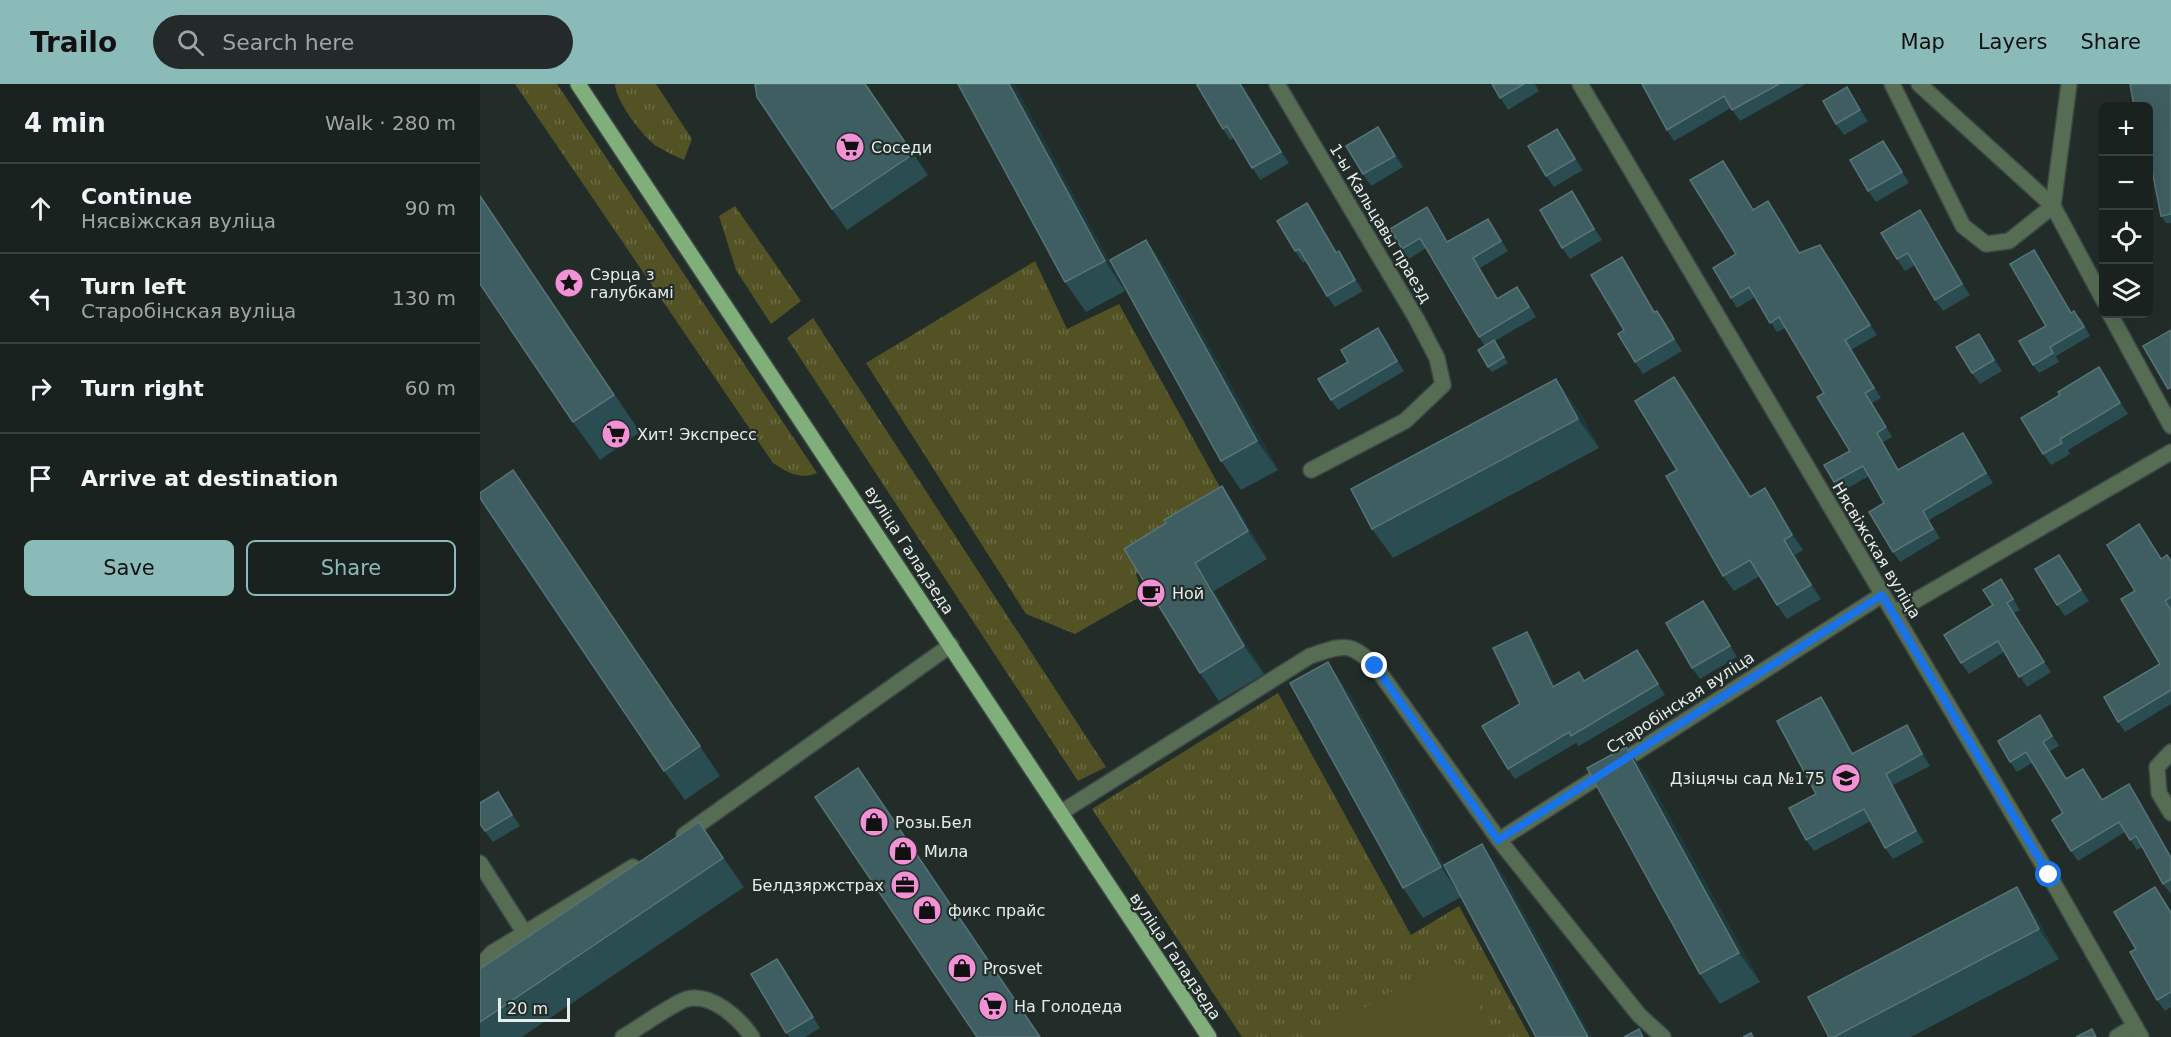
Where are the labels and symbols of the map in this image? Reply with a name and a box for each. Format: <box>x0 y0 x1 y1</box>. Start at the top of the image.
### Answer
supermarket icon: Соседи <box>834 131 866 163</box>
place label: Соседи <box>871 138 932 157</box>
street label: 1-ы Кальцавы праезд <box>1326 140 1436 306</box>
place label: Сэрца з галубкамі <box>590 265 674 302</box>
place icon: Сэрца з галубкамі <box>553 267 585 299</box>
supermarket icon: Хит! Экспресс <box>600 418 632 450</box>
place label: Хит! Экспресс <box>637 425 757 444</box>
street label: Нясвіжская вуліца <box>1828 479 1925 622</box>
street label: вуліца Галадзеда <box>861 483 958 618</box>
cafe icon: Ной <box>1135 577 1167 609</box>
place label: Ной <box>1172 584 1204 603</box>
street label: Старобінская вуліца <box>1603 648 1758 757</box>
route end <box>1361 652 1387 678</box>
school or university icon: Дзіцячы сад №175 <box>1830 762 1862 794</box>
place label: Дзіцячы сад №175 <box>1670 769 1825 788</box>
shop icon: Розы.Бел <box>858 806 890 838</box>
place label: Розы.Бел <box>895 813 972 832</box>
shop icon: Мила <box>887 835 919 867</box>
place label: Мила <box>924 842 968 861</box>
route start <box>2035 861 2061 887</box>
office icon: Белдзяржстрах <box>889 869 921 901</box>
place label: Белдзяржстрах <box>752 876 884 895</box>
street label: вуліца Галадзеда <box>1126 889 1225 1023</box>
shop icon: фикс прайс <box>911 894 943 926</box>
place label: фикс прайс <box>948 901 1045 920</box>
shop icon: Prosvet <box>946 952 978 984</box>
place label: Prosvet <box>983 959 1042 978</box>
supermarket icon: На Голодеда <box>977 990 1009 1022</box>
scale bar <box>498 995 570 1022</box>
place label: На Голодеда <box>1014 997 1122 1016</box>

